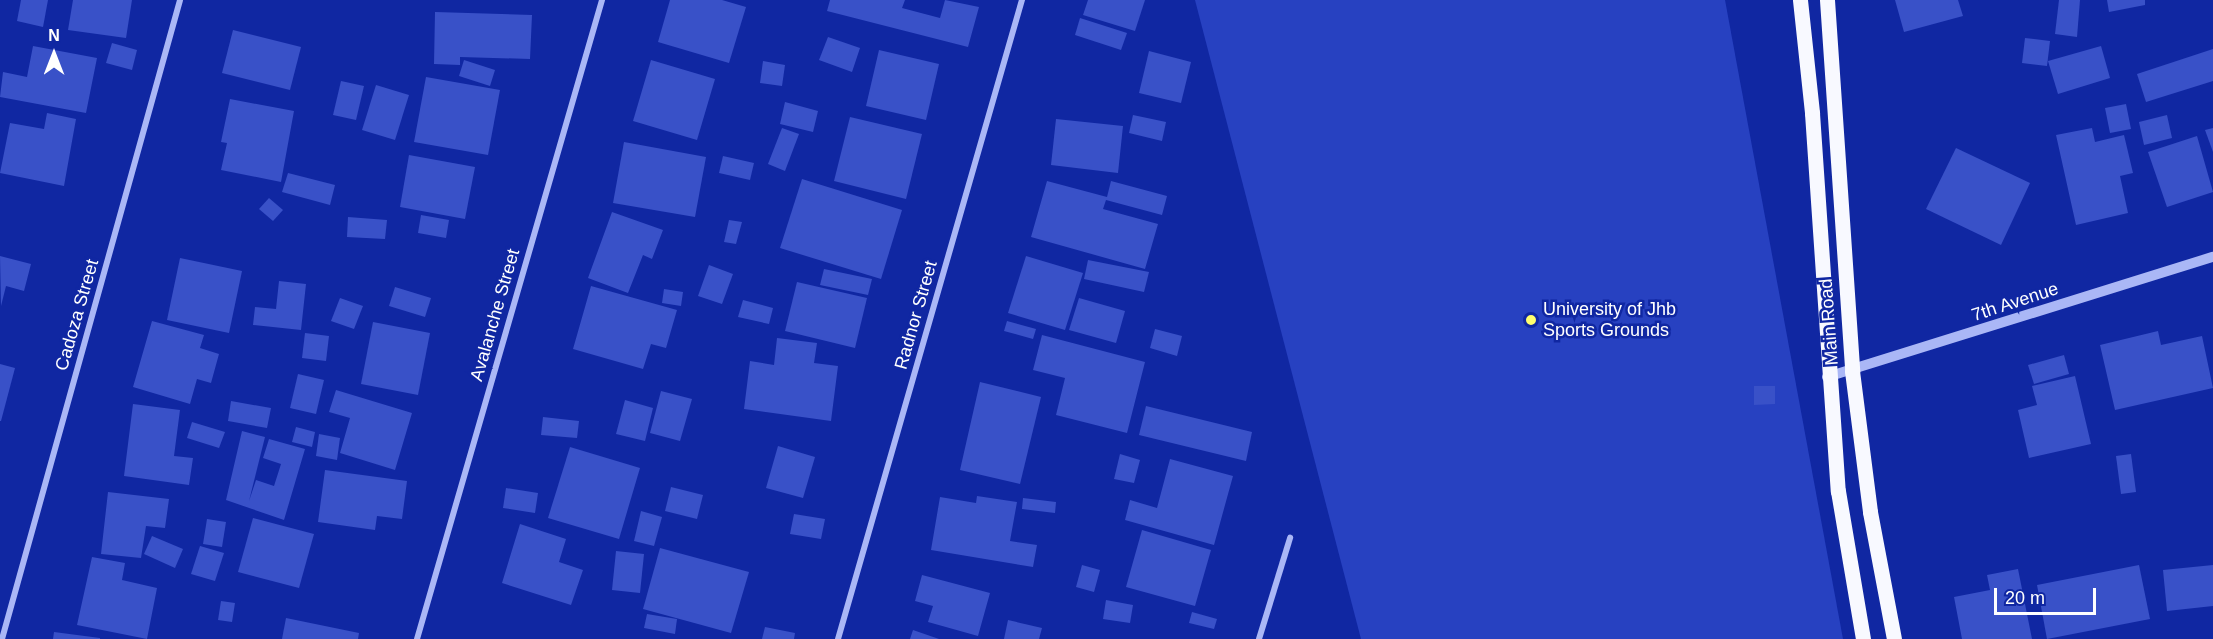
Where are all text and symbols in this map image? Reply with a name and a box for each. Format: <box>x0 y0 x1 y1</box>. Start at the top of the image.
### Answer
north arrow <box>24 24 84 84</box>
text: N <box>48 27 60 44</box>
street label: Avalanche Street <box>466 246 524 384</box>
street label: Cadoza Street <box>51 257 103 373</box>
street label: Radnor Street <box>890 258 942 372</box>
street label: Main Road <box>1815 278 1843 366</box>
street label: 7th Avenue <box>1969 278 2061 326</box>
place label: University of Jhb Sports Grounds <box>1543 299 1676 342</box>
marker: University of Jhb Sports Grounds <box>1524 313 1538 327</box>
scale bar <box>1997 576 2099 614</box>
text: 20 m <box>2005 588 2045 608</box>

